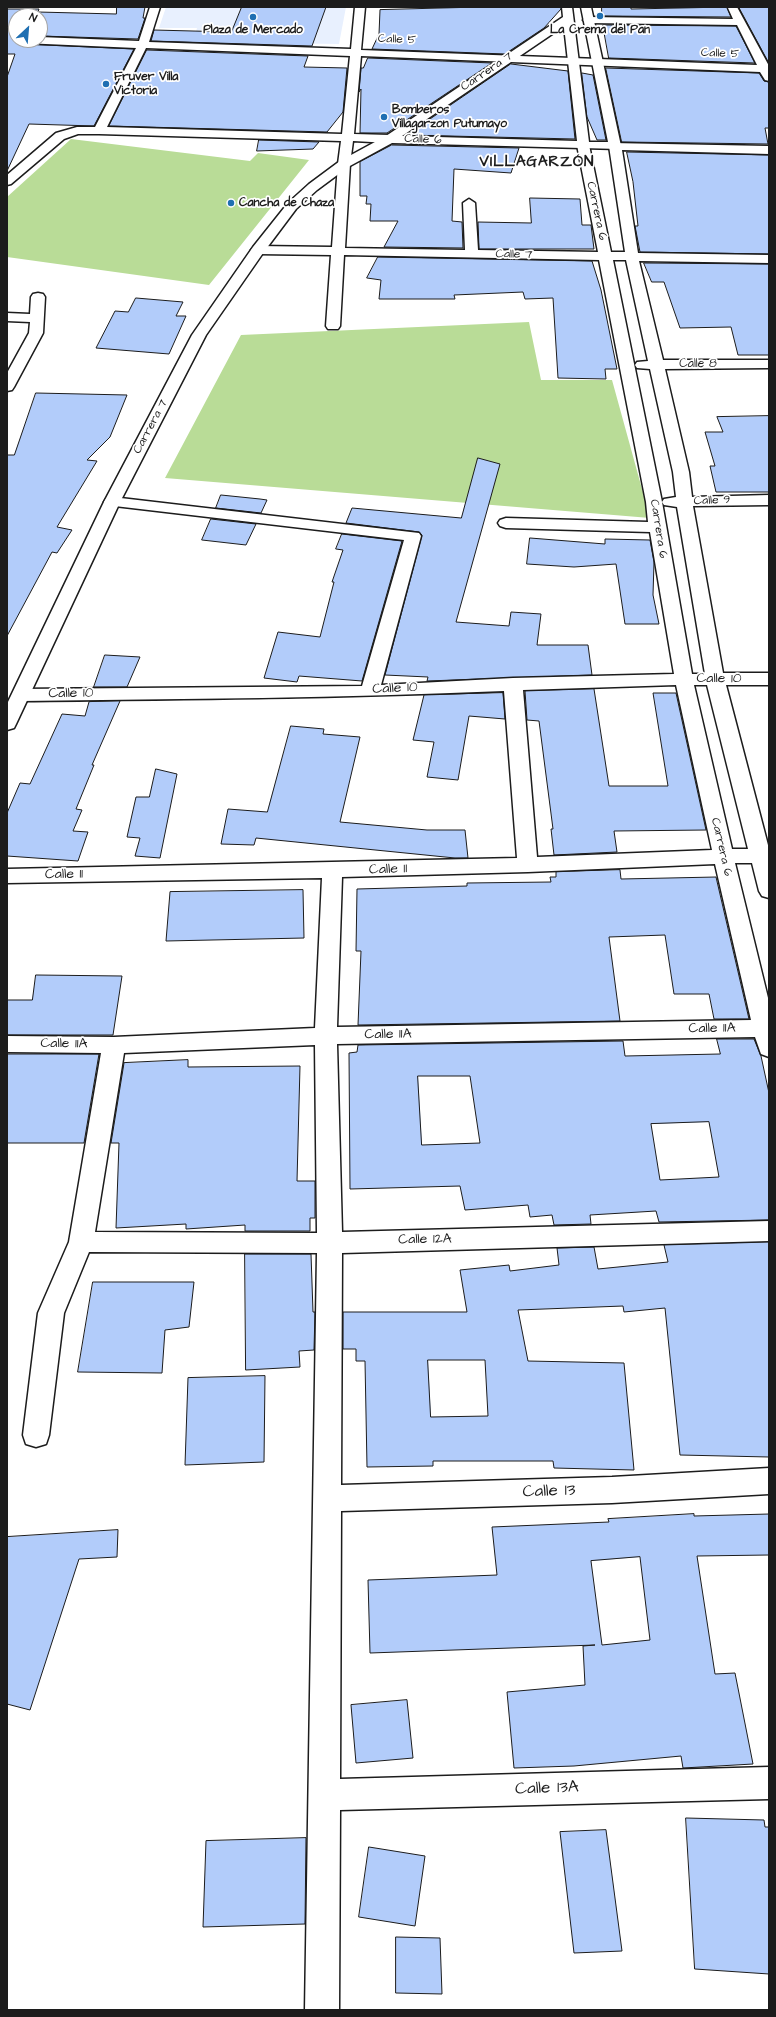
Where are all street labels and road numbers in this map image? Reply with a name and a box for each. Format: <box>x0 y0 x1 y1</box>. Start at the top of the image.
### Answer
street label: Calle 5 <box>378 32 416 48</box>
street label: Calle 5 <box>701 46 739 62</box>
street label: Carrera 7 <box>458 49 516 95</box>
street label: Calle 6 <box>404 132 442 148</box>
street label: Carrera 6 <box>583 180 609 242</box>
street label: Calle 7 <box>495 247 533 263</box>
street label: Calle 8 <box>679 357 717 371</box>
street label: Carrera 7 <box>131 397 171 457</box>
street label: Calle 9 <box>694 493 730 509</box>
street label: Carrera 6 <box>646 499 670 559</box>
street label: Calle 10 <box>696 671 742 687</box>
street label: Calle 10 <box>372 679 418 699</box>
street label: Calle 10 <box>48 685 94 703</box>
street label: Carrera 6 <box>707 816 735 878</box>
street label: Calle 11 <box>369 861 407 879</box>
street label: Calle 11 <box>45 866 83 884</box>
street label: Calle 11A <box>688 1020 736 1038</box>
street label: Calle 11A <box>364 1026 412 1044</box>
street label: Calle 11A <box>40 1036 88 1052</box>
street label: Calle 12A <box>398 1231 452 1249</box>
street label: Calle 13 <box>522 1481 576 1503</box>
street label: Calle 13A <box>515 1778 579 1800</box>

